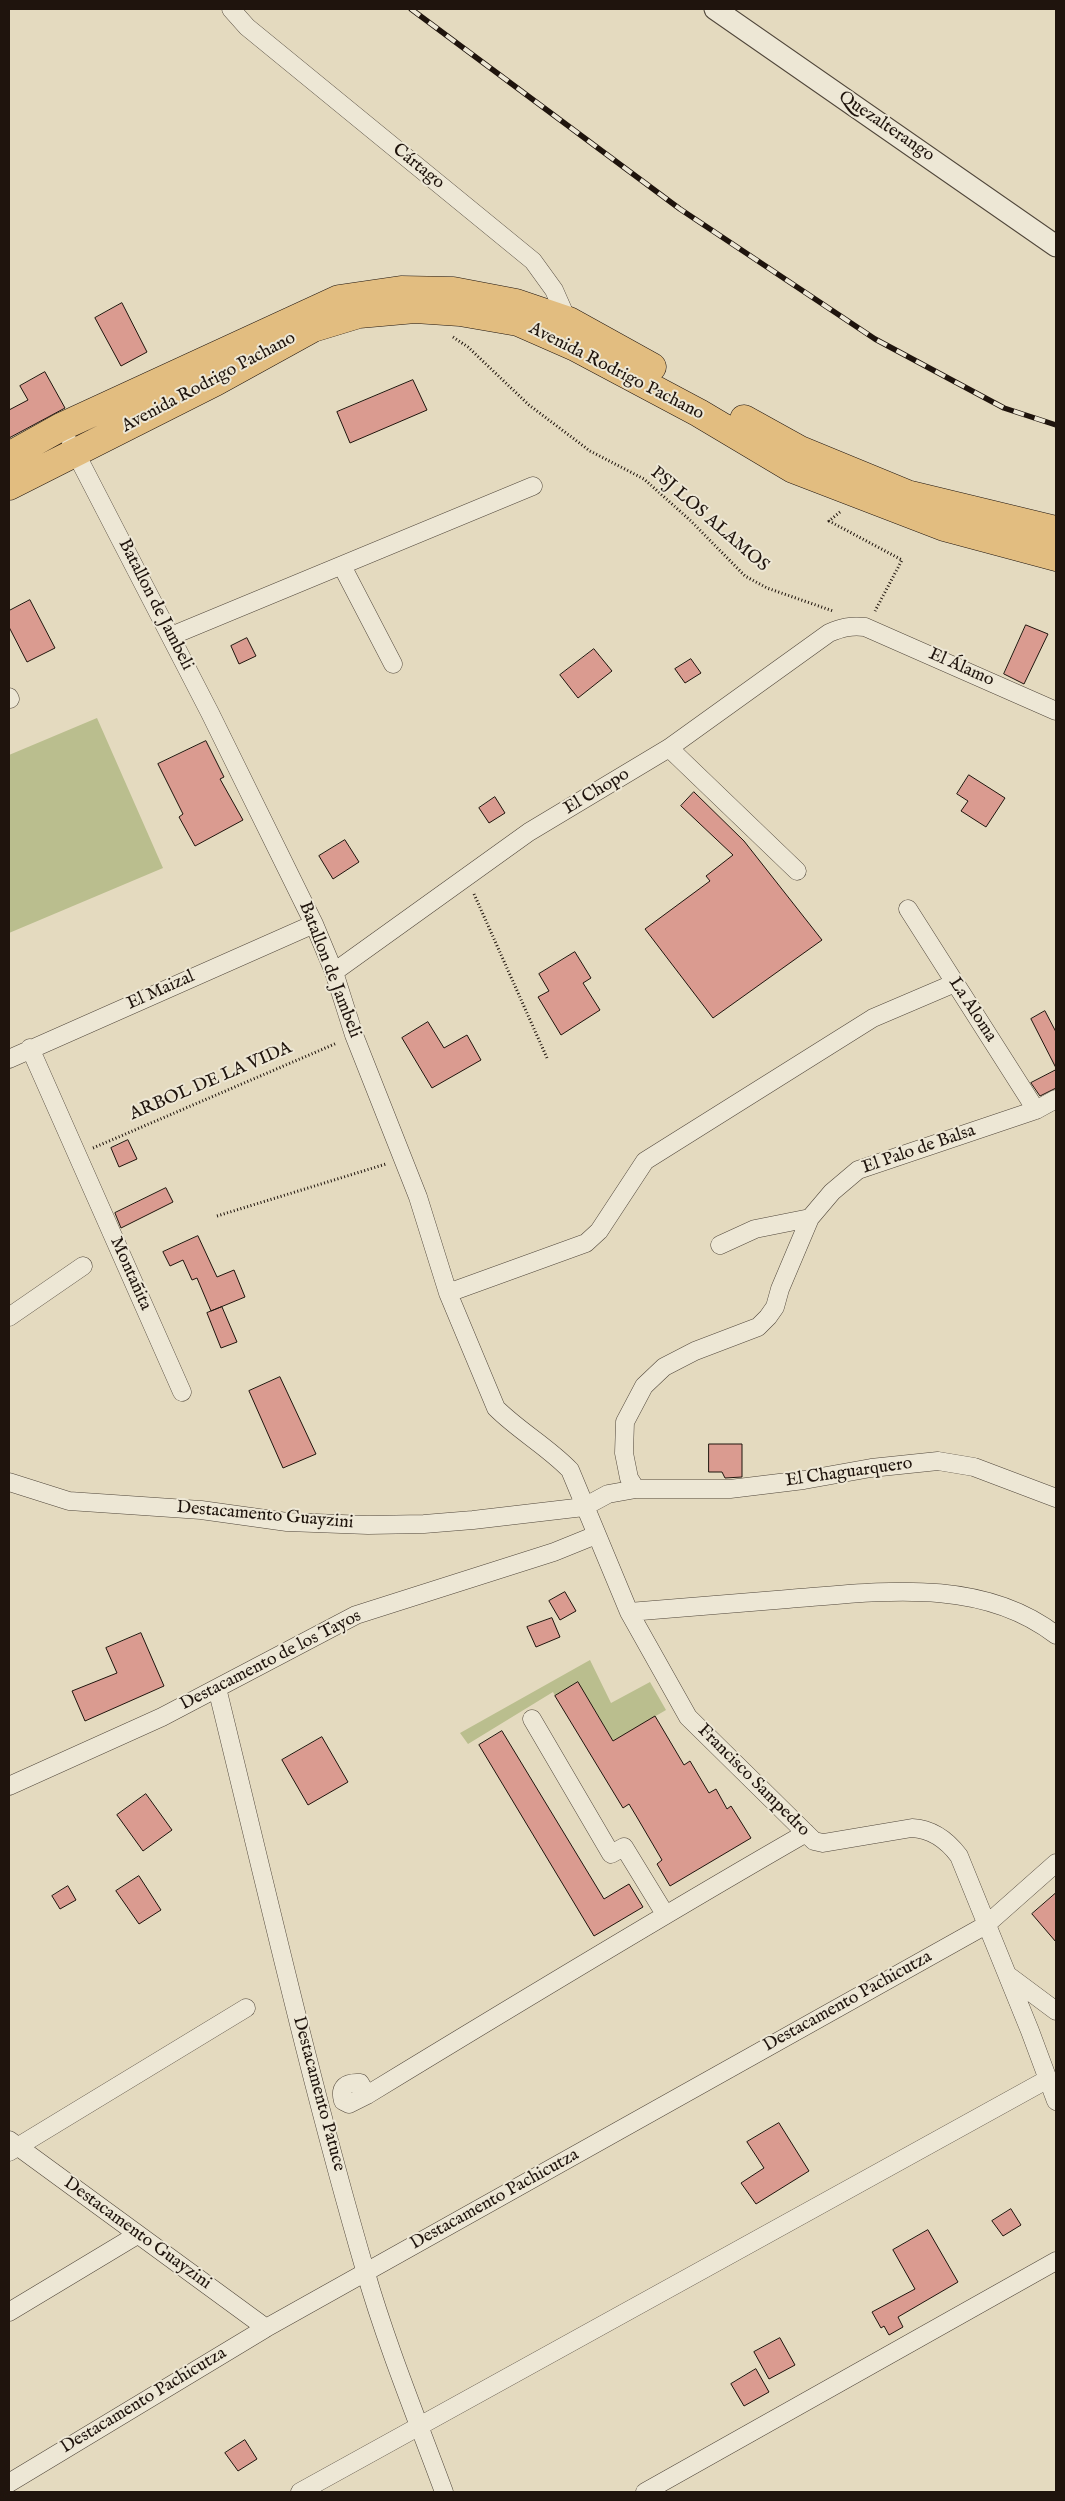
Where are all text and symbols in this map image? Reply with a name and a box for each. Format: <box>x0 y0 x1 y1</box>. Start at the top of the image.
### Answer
street label: Quezalterango <box>834 87 938 167</box>
street label: Cártago <box>388 140 448 194</box>
street label: Avenida Rodrigo Pachano <box>525 318 707 426</box>
street label: Avenida Rodrigo Pachano <box>118 328 300 438</box>
street label: PSJ LOS ALAMOS <box>645 463 773 577</box>
street label: Batallon de Jambeli <box>113 536 197 674</box>
street label: El Álamo <box>925 644 997 692</box>
street label: El Chopo <box>560 764 634 820</box>
street label: Batallon de Jambeli <box>293 899 365 1041</box>
street label: El Maizal <box>124 967 198 1015</box>
street label: La Aloma <box>943 974 1001 1046</box>
street label: ARBOL DE LA VIDA <box>127 1038 295 1126</box>
street label: El Palo de Balsa <box>860 1121 978 1179</box>
street label: Montañita <box>104 1234 156 1314</box>
street label: El Chaguarquero <box>784 1453 914 1493</box>
street label: Destacamento Guayzini <box>176 1498 354 1534</box>
street label: Destacamento de los Tayos <box>177 1606 365 1716</box>
street label: Francisco Sampedro <box>692 1720 814 1842</box>
street label: Destacamento Pachicutza <box>760 1947 936 2057</box>
street label: Destacamento Patuce <box>287 2014 349 2174</box>
street label: Destacamento Pachicutza <box>407 2145 583 2255</box>
street label: Destacamento Guayzini <box>59 2173 215 2295</box>
street label: Destacamento Pachicutza <box>57 2343 231 2459</box>

